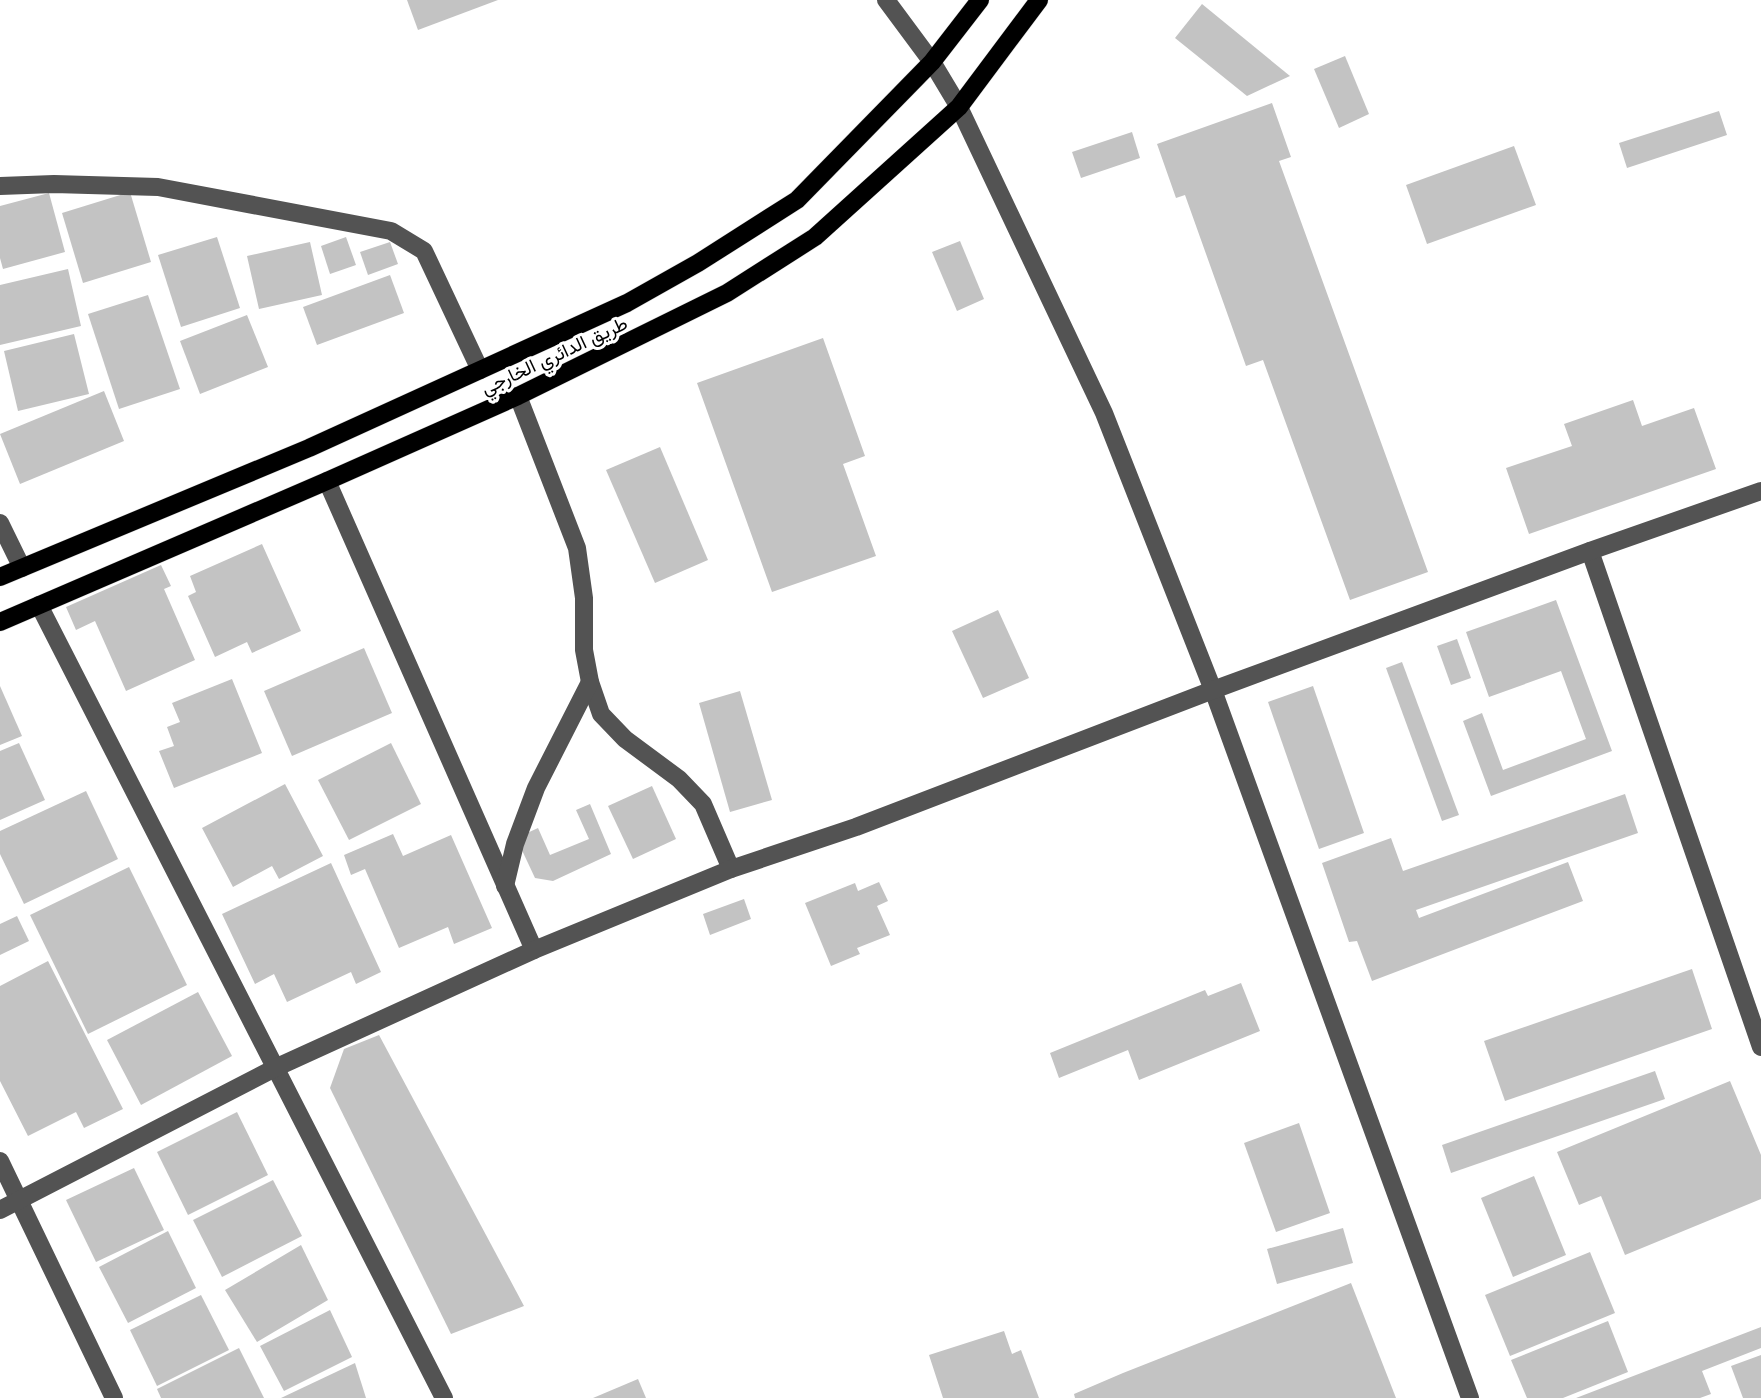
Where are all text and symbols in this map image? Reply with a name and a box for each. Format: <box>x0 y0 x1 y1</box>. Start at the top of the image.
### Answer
street label: طريق الدائري الخارجي <box>477 311 633 403</box>

